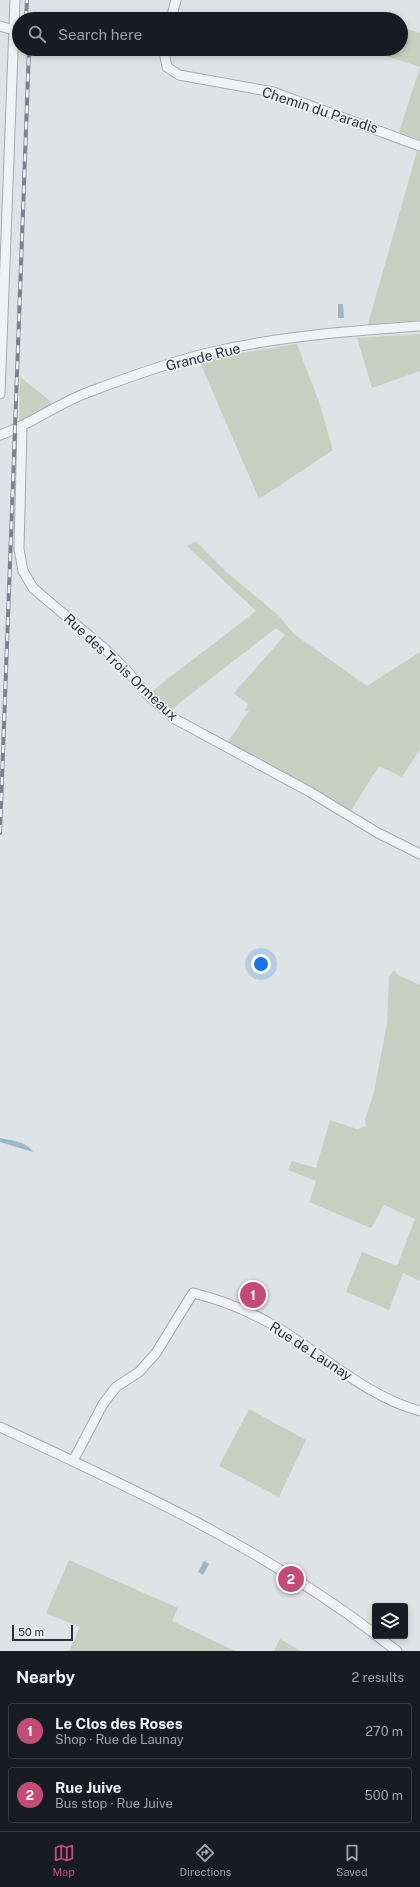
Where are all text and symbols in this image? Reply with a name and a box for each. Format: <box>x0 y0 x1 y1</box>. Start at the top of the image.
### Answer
search box <box>12 12 408 56</box>
icon: search <box>26 23 48 45</box>
text: Search here <box>58 26 142 43</box>
street label: Chemin du Paradis <box>260 84 380 136</box>
street label: Grande Rue <box>164 340 242 374</box>
street label: Rue des Trois Ormeaux <box>61 610 181 724</box>
your location <box>251 954 271 974</box>
pin: 1 <box>240 1280 266 1310</box>
street label: Rue de Launay <box>267 1318 356 1384</box>
pin: 2 <box>278 1564 304 1594</box>
map controls <box>372 1603 408 1639</box>
button: layers <box>372 1603 408 1639</box>
scale bar <box>12 1623 73 1642</box>
text: 50 m <box>18 1626 44 1638</box>
text: Nearby <box>16 1667 75 1687</box>
text: 2 results <box>352 1670 404 1685</box>
text: Le Clos des Roses <box>55 1715 183 1732</box>
text: 1 <box>27 1724 33 1739</box>
text: 270 m <box>365 1724 403 1739</box>
text: Shop · Rue de Launay <box>55 1732 184 1747</box>
text: Rue Juive <box>55 1779 121 1796</box>
text: 2 <box>26 1788 34 1803</box>
text: 500 m <box>364 1788 403 1803</box>
text: Bus stop · Rue Juive <box>55 1796 173 1811</box>
tab: Map <box>52 1842 75 1878</box>
tab: Directions <box>180 1842 231 1878</box>
tab: Saved <box>336 1842 368 1878</box>

